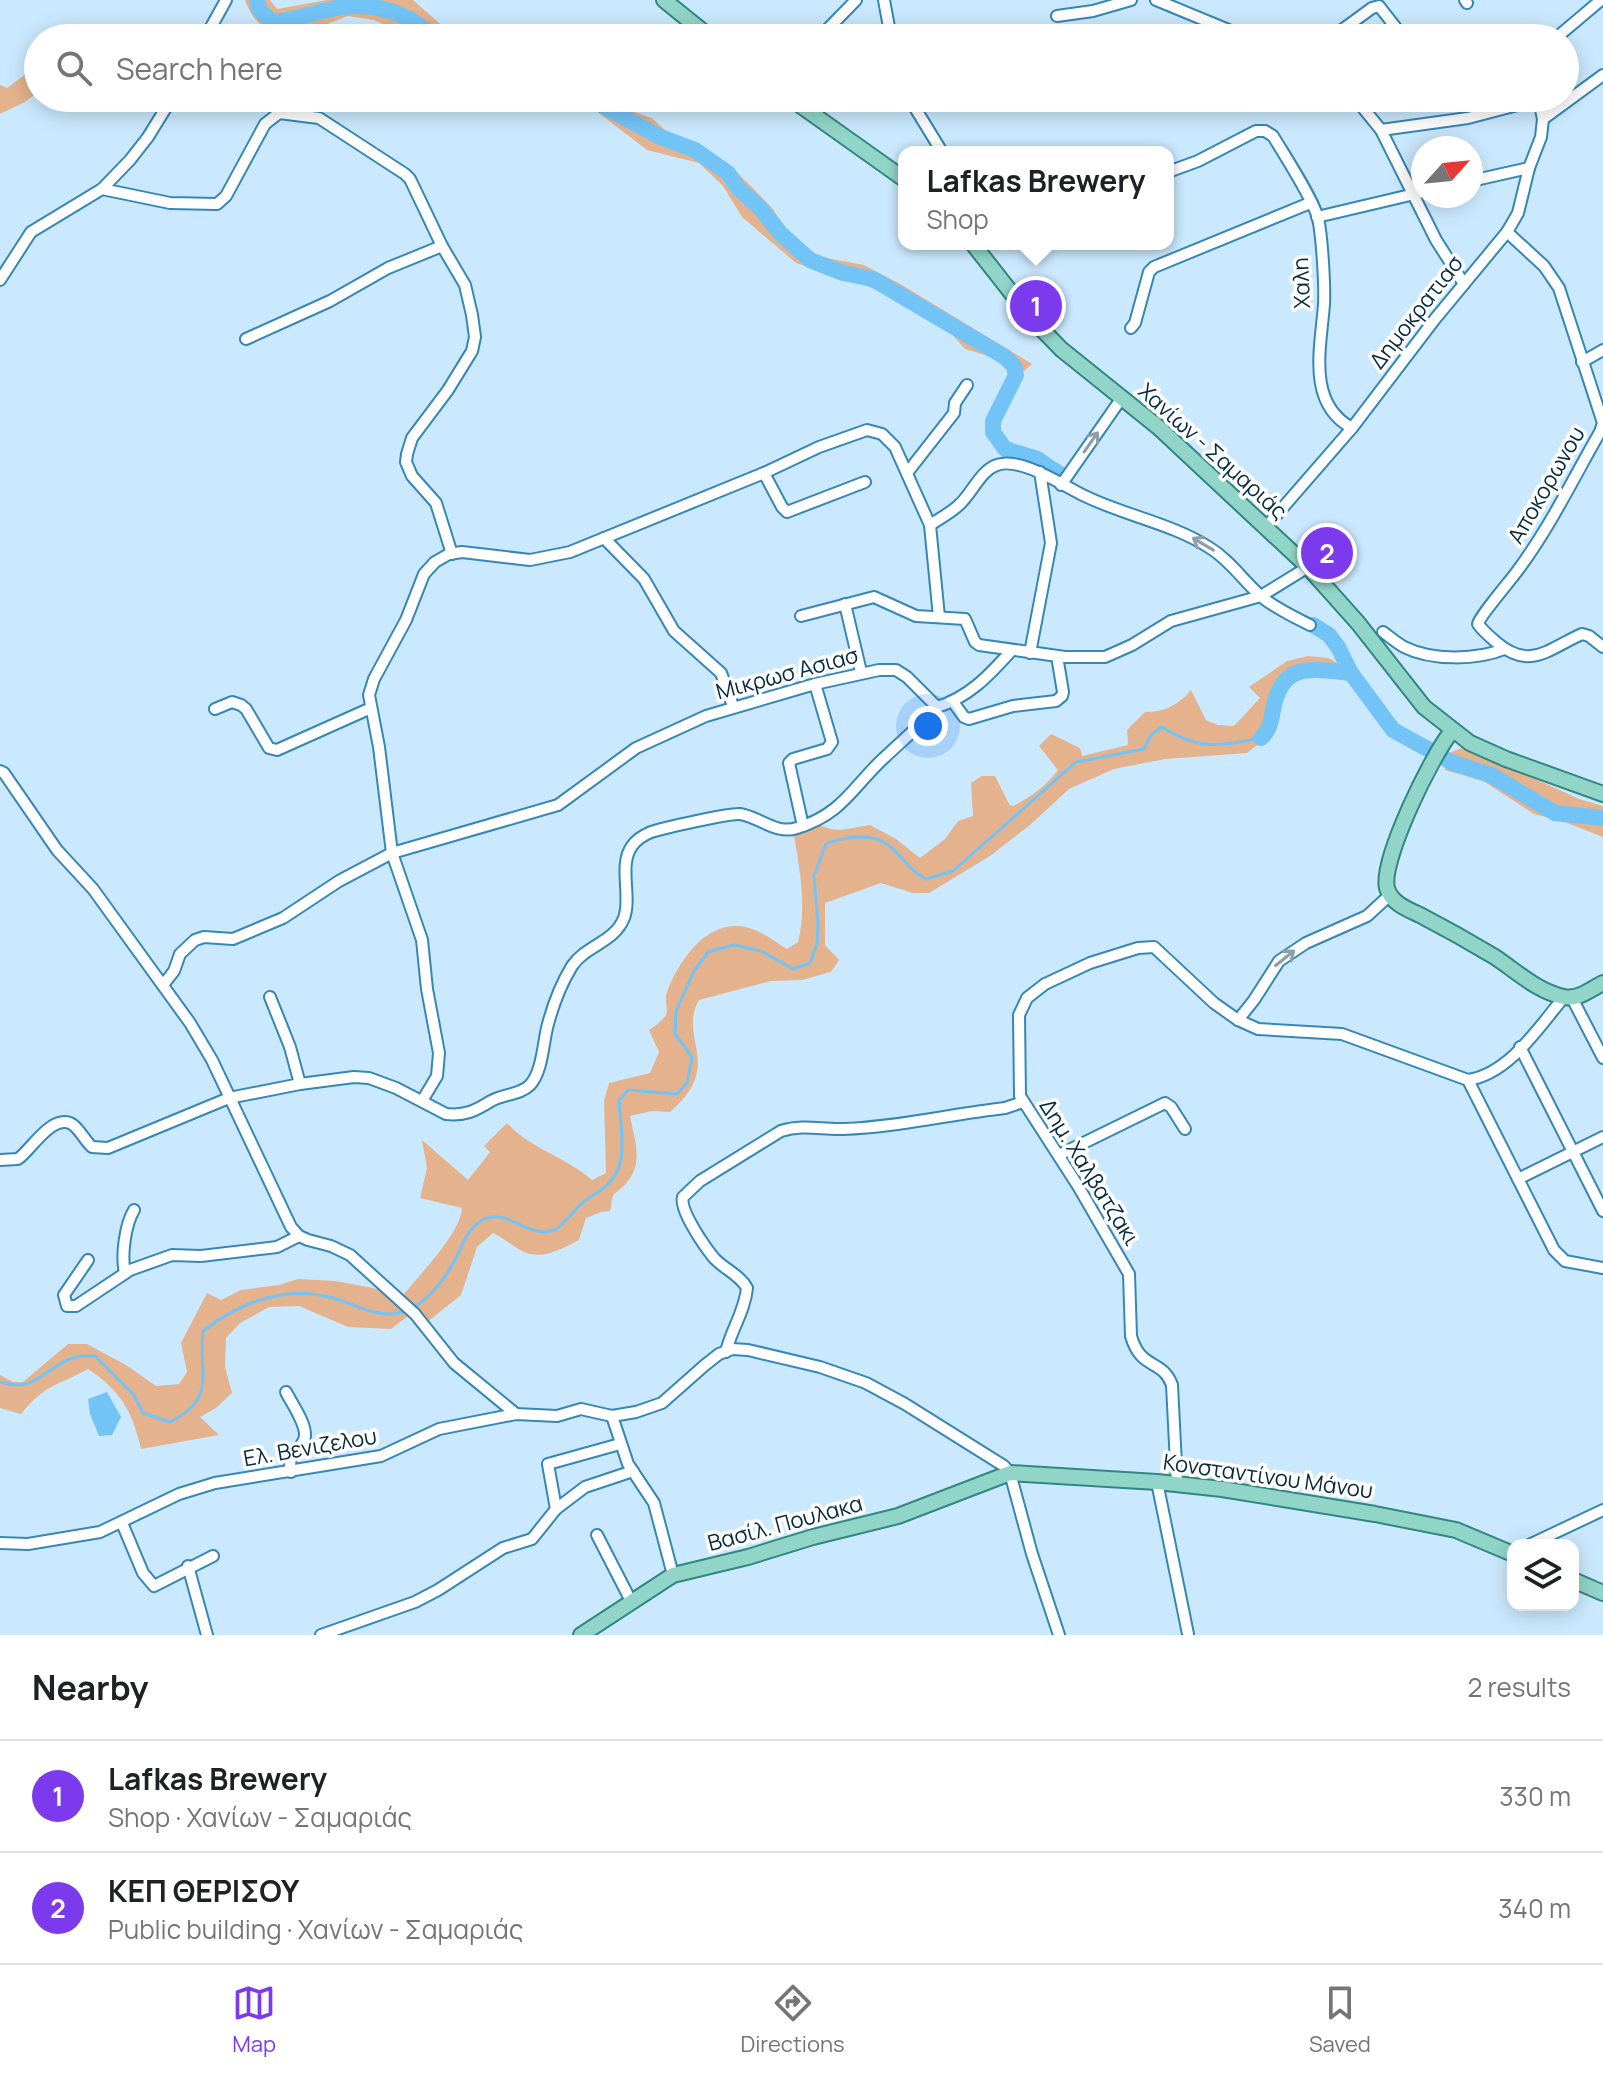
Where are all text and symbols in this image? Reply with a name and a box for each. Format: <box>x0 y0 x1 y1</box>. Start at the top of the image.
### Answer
search box <box>24 24 1579 112</box>
icon: search <box>52 46 96 90</box>
text: Search here <box>116 48 283 89</box>
north arrow <box>1411 136 1483 208</box>
popup <box>898 146 1174 250</box>
text: Lafkas Brewery <box>926 160 1146 201</box>
text: Shop <box>926 201 989 237</box>
street label: Δημοκρατιασ <box>1362 249 1470 375</box>
street label: Χαλη <box>1285 257 1317 309</box>
pin: 1 <box>1010 276 1062 336</box>
street label: Χανίων - Σαμαριάς <box>1132 376 1294 526</box>
street label: Αποκορωνου <box>1500 421 1592 549</box>
one-way arrow <box>1083 431 1099 453</box>
pin: 2 <box>1301 523 1353 583</box>
one-way arrow <box>1192 536 1215 552</box>
street label: Μικρωσ Ασιασ <box>712 640 862 706</box>
your location <box>908 706 948 746</box>
one-way arrow <box>1274 950 1295 968</box>
street label: Δημ. Χαλβατζακι <box>1033 1093 1147 1251</box>
street label: Ελ. Βενιζελου <box>241 1421 379 1473</box>
street label: Κονσταντίνου Μάνου <box>1161 1446 1375 1506</box>
street label: Βασίλ. Πουλακα <box>704 1488 866 1558</box>
map controls <box>1507 1539 1579 1611</box>
button: layers <box>1507 1539 1579 1611</box>
text: Nearby <box>32 1664 148 1710</box>
text: 2 results <box>1467 1669 1571 1705</box>
text: Lafkas Brewery <box>108 1758 327 1799</box>
text: 1 <box>52 1778 64 1814</box>
text: 330 m <box>1499 1778 1571 1814</box>
text: Shop · Χανίων - Σαμαριάς <box>108 1799 412 1835</box>
text: ΚΕΠ ΘΕΡΙΣΟΥ <box>108 1870 299 1911</box>
text: 2 <box>50 1890 66 1926</box>
text: 340 m <box>1498 1890 1571 1926</box>
text: Public building · Χανίων - Σαμαριάς <box>108 1911 523 1947</box>
tab: Map <box>232 1981 276 2059</box>
tab: Directions <box>740 1981 845 2059</box>
tab: Saved <box>1309 1981 1371 2059</box>

